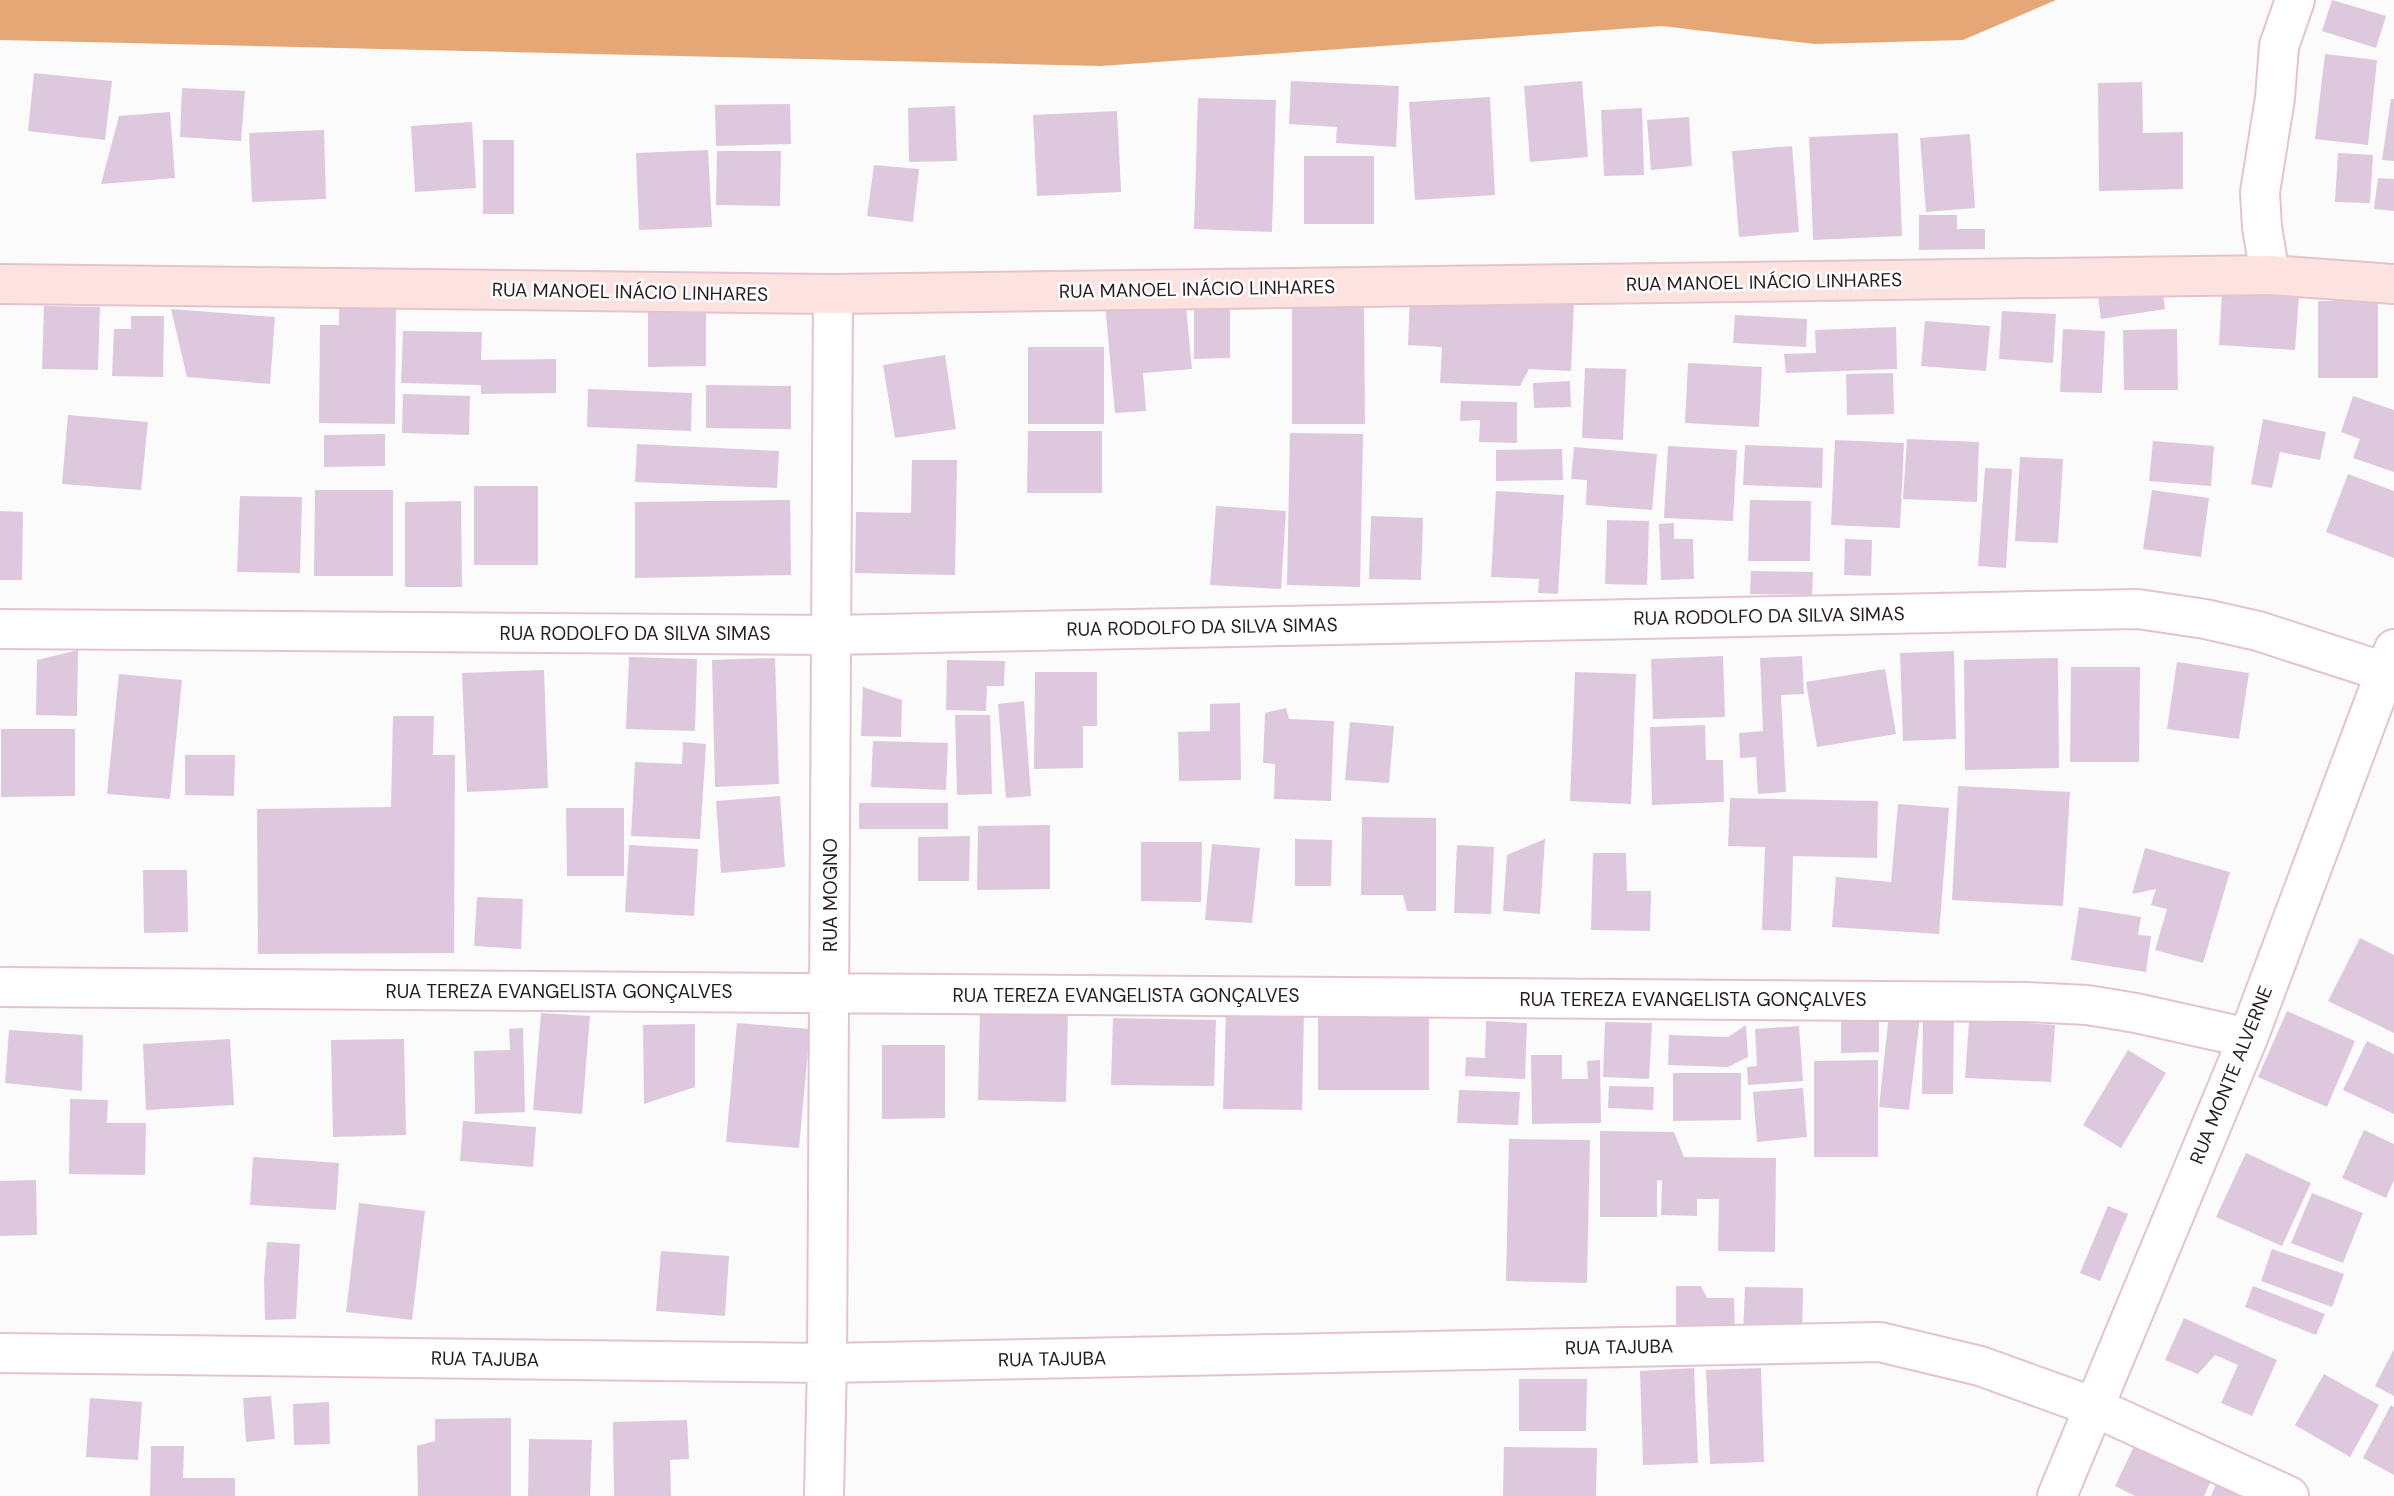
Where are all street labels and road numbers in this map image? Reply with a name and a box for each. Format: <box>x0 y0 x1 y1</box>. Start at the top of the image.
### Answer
street label: RUA MANOEL INÁCIO LINHARES <box>1626 267 1902 297</box>
street label: RUA MANOEL INÁCIO LINHARES <box>1059 274 1335 304</box>
street label: RUA MANOEL INÁCIO LINHARES <box>492 277 768 307</box>
street label: RUA RODOLFO DA SILVA SIMAS <box>1633 601 1905 631</box>
street label: RUA RODOLFO DA SILVA SIMAS <box>1066 612 1338 642</box>
street label: RUA RODOLFO DA SILVA SIMAS <box>499 621 771 646</box>
street label: RUA MOGNO <box>818 838 843 952</box>
street label: RUA TEREZA EVANGELISTA GONÇALVES <box>385 979 733 1004</box>
street label: RUA MONTE ALVERNE <box>2184 982 2278 1168</box>
street label: RUA TEREZA EVANGELISTA GONÇALVES <box>952 983 1300 1008</box>
street label: RUA TEREZA EVANGELISTA GONÇALVES <box>1519 987 1867 1012</box>
street label: RUA TAJUBA <box>1565 1334 1674 1360</box>
street label: RUA TAJUBA <box>431 1346 540 1372</box>
street label: RUA TAJUBA <box>998 1346 1107 1372</box>

